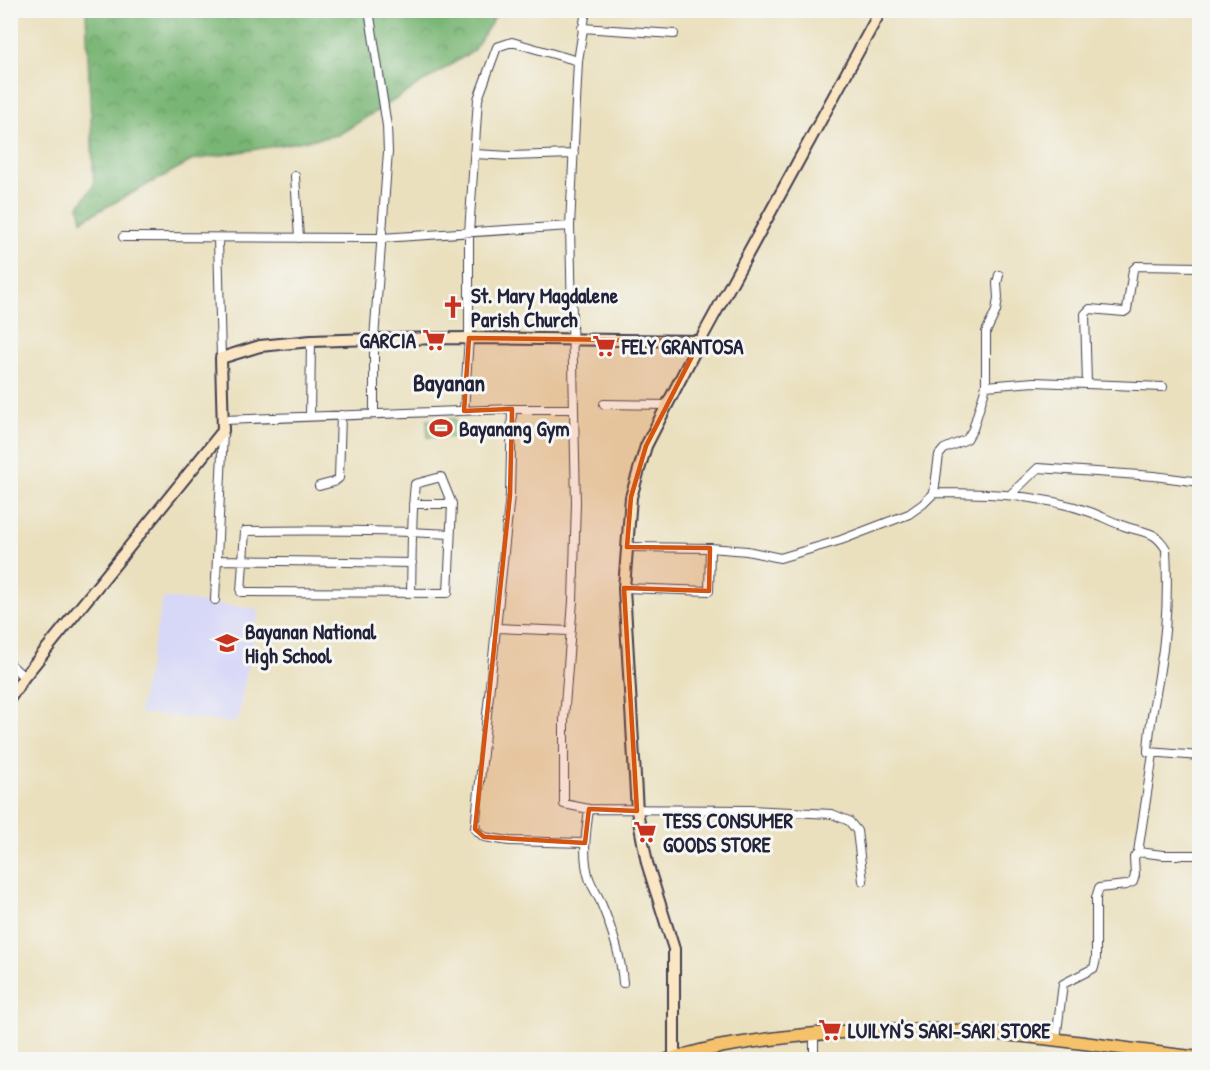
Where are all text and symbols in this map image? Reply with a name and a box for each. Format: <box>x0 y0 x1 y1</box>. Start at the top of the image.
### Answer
place label: St. Mary Magdalene Parish Church <box>471 281 619 334</box>
church icon: St. Mary Magdalene Parish Church <box>440 294 466 320</box>
place label: GARCIA <box>359 326 417 355</box>
supermarket icon: GARCIA <box>421 327 447 353</box>
place label: FELY GRANTOSA <box>621 332 744 361</box>
supermarket icon: FELY GRANTOSA <box>591 333 617 359</box>
district label: Bayanan <box>413 366 485 399</box>
place label: Bayanang Gym <box>459 414 570 444</box>
sports icon: Bayanang Gym <box>428 415 454 441</box>
place label: Bayanan National High School <box>245 617 377 671</box>
school or university icon: Bayanan National High School <box>214 630 240 656</box>
place label: TESS CONSUMER GOODS STORE <box>662 806 794 859</box>
supermarket icon: TESS CONSUMER GOODS STORE <box>632 819 658 845</box>
place label: LUILYN'S SARI-SARI STORE <box>848 1016 1051 1045</box>
supermarket icon: LUILYN'S SARI-SARI STORE <box>817 1017 843 1043</box>

